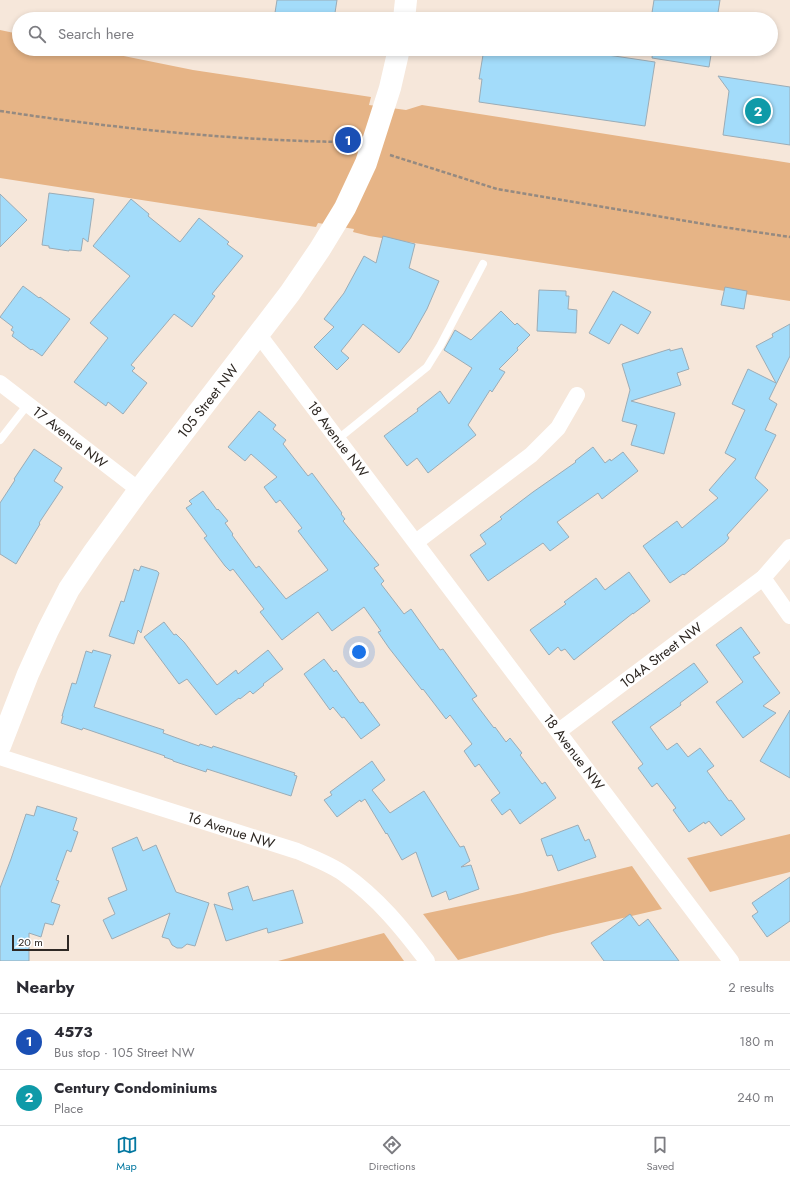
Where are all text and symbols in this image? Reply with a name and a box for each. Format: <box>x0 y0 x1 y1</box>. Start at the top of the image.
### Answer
search box <box>12 12 778 56</box>
icon: search <box>26 23 48 45</box>
text: Search here <box>58 23 134 45</box>
pin: 2 <box>745 96 771 126</box>
pin: 1 <box>335 125 361 155</box>
street label: 105 Street NW <box>173 360 243 442</box>
street label: 18 Avenue NW <box>303 397 373 481</box>
street label: 17 Avenue NW <box>28 401 112 473</box>
street label: 104A Street NW <box>616 617 707 693</box>
your location <box>349 642 369 662</box>
street label: 18 Avenue NW <box>539 710 609 794</box>
street label: 16 Avenue NW <box>185 806 278 854</box>
scale bar <box>12 933 69 952</box>
text: 20 m <box>18 934 43 950</box>
text: Nearby <box>16 975 74 999</box>
text: 2 results <box>728 978 774 997</box>
text: 4573 <box>54 1021 93 1043</box>
text: 1 <box>26 1032 32 1051</box>
text: 180 m <box>739 1032 774 1051</box>
text: Bus stop · 105 Street NW <box>54 1043 195 1062</box>
text: Century Condominiums <box>54 1077 217 1099</box>
text: 2 <box>25 1088 33 1107</box>
text: 240 m <box>737 1088 774 1107</box>
text: Place <box>54 1099 83 1118</box>
tab: Map <box>116 1134 138 1174</box>
tab: Directions <box>369 1134 415 1174</box>
tab: Saved <box>647 1134 674 1174</box>

